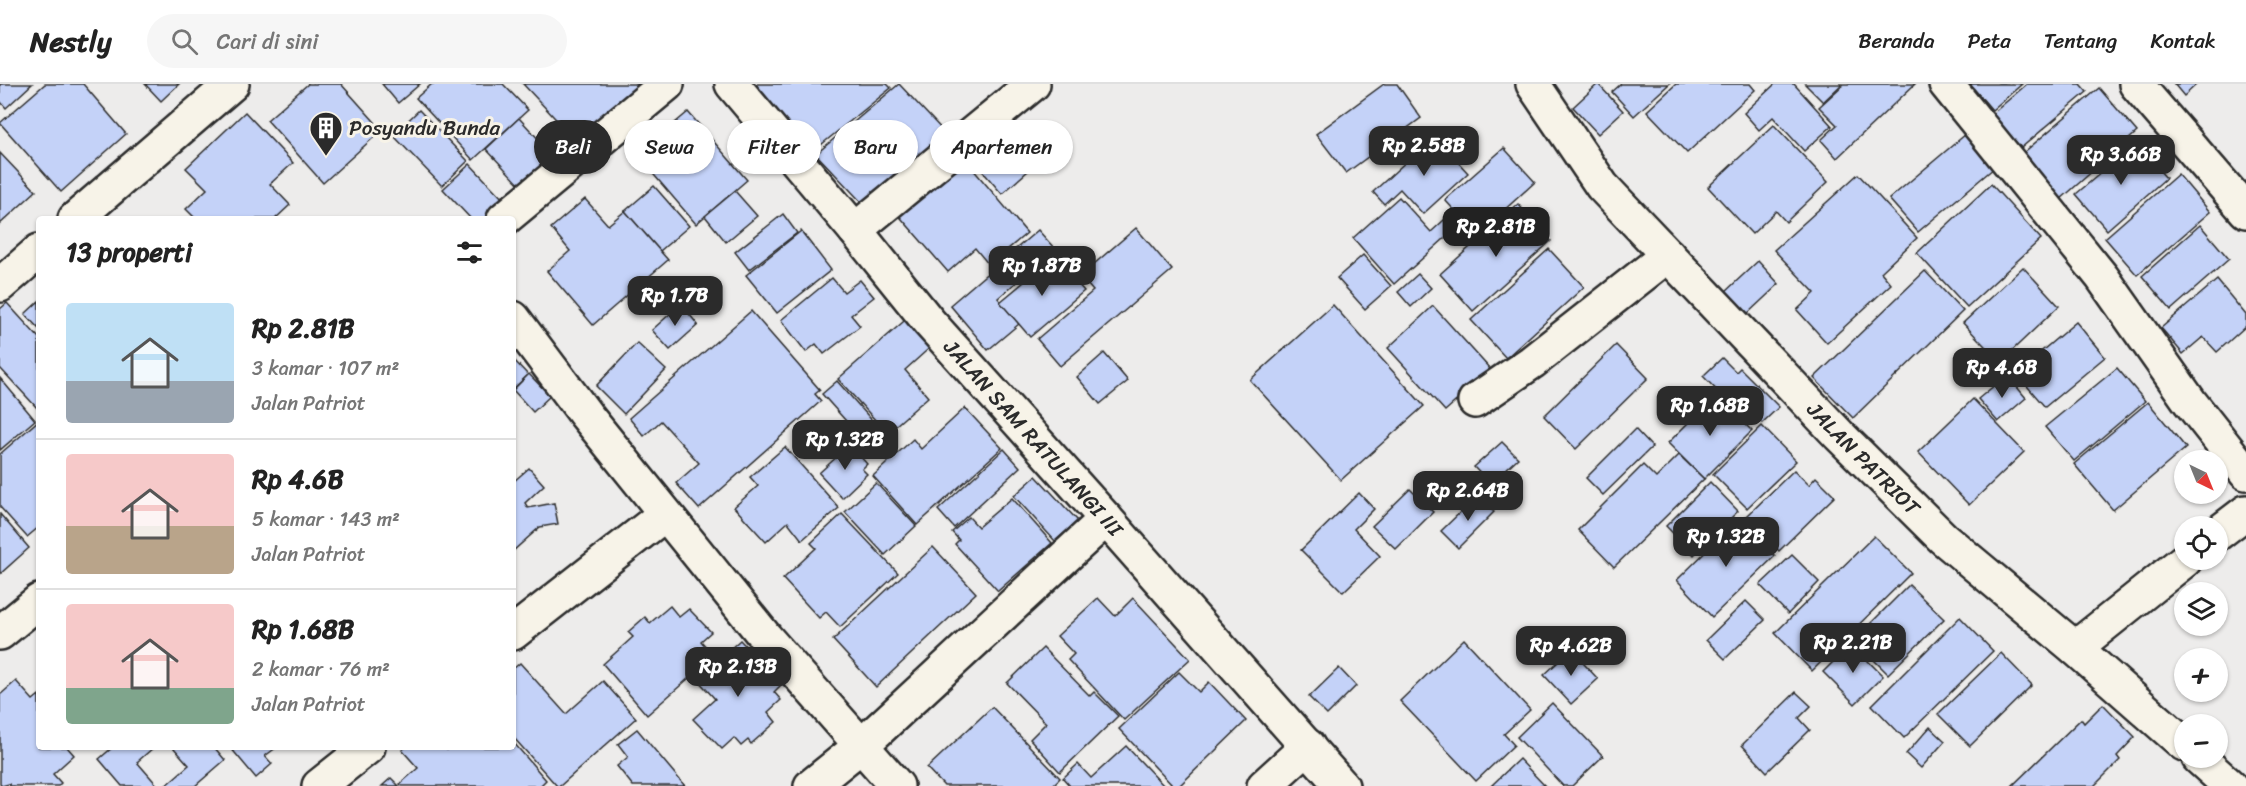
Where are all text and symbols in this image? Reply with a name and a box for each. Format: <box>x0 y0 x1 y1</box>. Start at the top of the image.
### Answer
search box <box>147 14 567 68</box>
text: Nestly <box>30 17 111 66</box>
text: Cari di sini <box>216 22 318 61</box>
text: Beranda <box>1858 22 1934 60</box>
text: Peta <box>1967 22 2011 60</box>
text: Tentang <box>2044 22 2117 60</box>
text: Kontak <box>2150 22 2216 60</box>
icon: search <box>168 25 201 58</box>
place label: Posyandu Bunda <box>349 109 501 147</box>
building icon: Posyandu Bunda <box>308 110 344 157</box>
chip: Beli <box>534 120 612 174</box>
chip: Sewa <box>624 120 715 174</box>
chip: Filter <box>727 120 821 174</box>
chip: Baru <box>833 120 918 174</box>
chip: Apartemen <box>930 120 1073 174</box>
pin: Rp 2.58B <box>1362 126 1486 177</box>
text: Rp 2.58B <box>1383 128 1465 163</box>
pin: Rp 3.66B <box>2059 135 2183 186</box>
text: Rp 3.66B <box>2081 137 2161 172</box>
pin: Rp 2.81B <box>1434 207 1558 258</box>
text: Rp 2.81B <box>1457 209 1535 244</box>
text: 13 properti <box>66 229 192 275</box>
icon: filters <box>453 236 486 269</box>
pin: Rp 1.87B <box>980 246 1104 297</box>
text: Rp 1.87B <box>1003 248 1081 283</box>
pin: Rp 1.7B <box>620 276 730 327</box>
text: Rp 1.7B <box>642 278 708 313</box>
text: Rp 2.81B <box>252 305 354 351</box>
icon: home <box>114 327 186 399</box>
street label: JALAN SAM RATULANGI III <box>933 330 1134 547</box>
pin: Rp 4.6B <box>1947 348 2057 399</box>
text: Rp 4.6B <box>1967 350 2037 385</box>
text: 3 kamar · 107 m² <box>252 351 399 386</box>
text: Jalan Patriot <box>252 386 366 421</box>
pin: Rp 1.68B <box>1648 386 1772 437</box>
text: Rp 1.68B <box>1671 388 1749 423</box>
street label: JALAN PATRIOT <box>1797 392 1930 526</box>
pin: Rp 1.32B <box>783 420 907 471</box>
text: Rp 1.32B <box>806 422 884 457</box>
north arrow <box>2174 450 2228 504</box>
map controls <box>2174 450 2228 768</box>
text: Rp 4.6B <box>252 456 344 502</box>
pin: Rp 2.64B <box>1406 471 1530 522</box>
text: Rp 2.64B <box>1427 473 1509 508</box>
icon: home <box>114 478 186 550</box>
text: 5 kamar · 143 m² <box>252 502 400 537</box>
button: locate <box>2174 516 2228 570</box>
pin: Rp 1.32B <box>1664 517 1788 568</box>
text: Rp 1.32B <box>1687 519 1765 554</box>
text: Jalan Patriot <box>252 537 366 572</box>
button: layers <box>2174 582 2228 636</box>
text: Rp 1.68B <box>252 606 354 652</box>
pin: Rp 2.21B <box>1791 623 1915 674</box>
text: Rp 2.21B <box>1814 625 1892 660</box>
pin: Rp 4.62B <box>1509 626 1633 677</box>
icon: home <box>114 628 186 700</box>
text: Rp 4.62B <box>1530 628 1612 663</box>
pin: Rp 2.13B <box>676 647 800 698</box>
button: + <box>2174 648 2228 702</box>
text: Rp 2.13B <box>699 649 777 684</box>
text: 2 kamar · 76 m² <box>252 652 390 687</box>
text: Jalan Patriot <box>252 687 366 722</box>
button: − <box>2174 714 2228 768</box>

